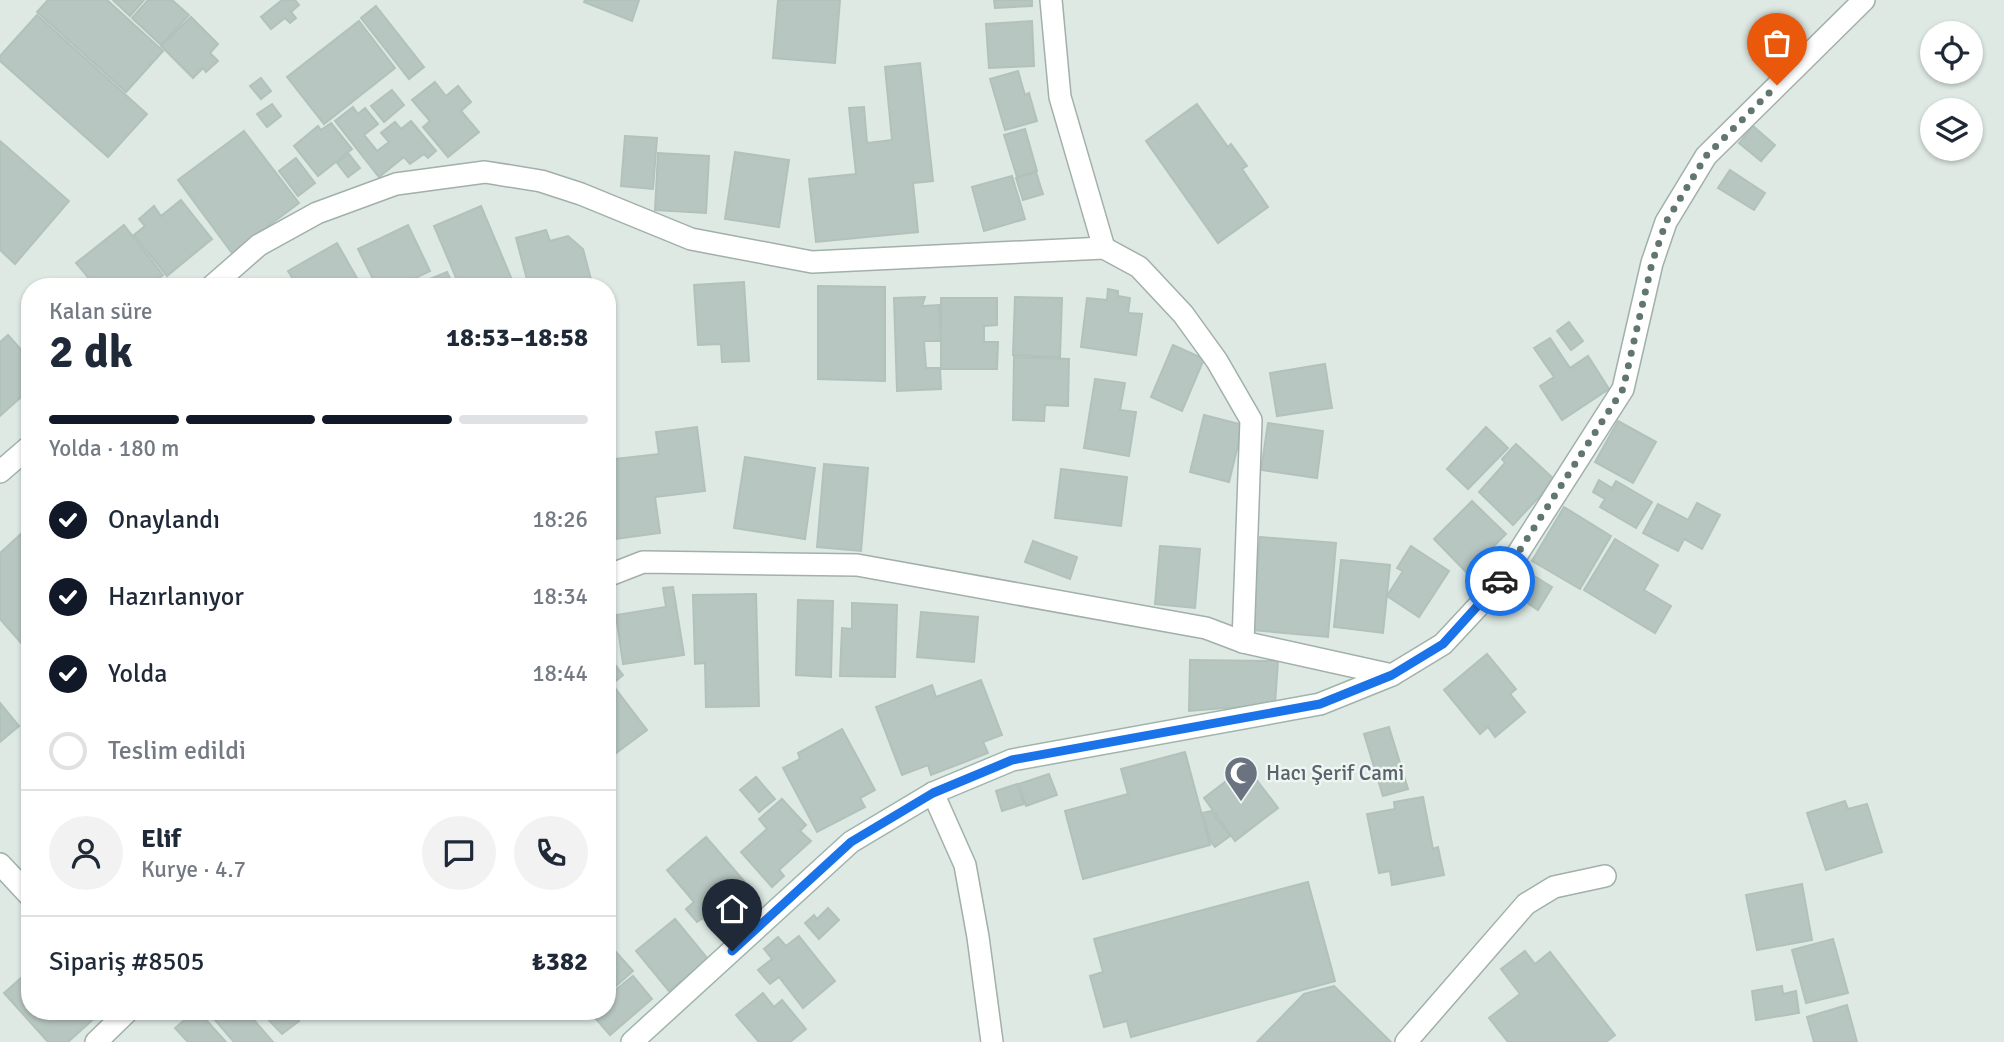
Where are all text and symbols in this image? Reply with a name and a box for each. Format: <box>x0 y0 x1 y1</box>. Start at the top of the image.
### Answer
pin <box>1747 13 1807 85</box>
map controls <box>1920 21 1983 161</box>
button: locate <box>1920 21 1983 84</box>
icon: bag <box>1758 24 1796 62</box>
button: layers <box>1920 98 1983 161</box>
text: Kalan süre <box>49 297 153 326</box>
text: 18:53–18:58 <box>446 322 588 354</box>
text: 2 dk <box>49 324 133 380</box>
text: Yolda · 180 m <box>49 434 179 463</box>
icon: check <box>49 501 87 539</box>
text: Onaylandı <box>108 504 220 536</box>
text: 18:26 <box>532 505 588 534</box>
courier <box>1465 546 1535 616</box>
icon: car <box>1481 562 1519 600</box>
icon: check <box>49 578 87 616</box>
text: Hazırlanıyor <box>108 581 244 613</box>
text: 18:34 <box>532 582 588 611</box>
icon: check <box>49 655 87 693</box>
text: Yolda <box>108 658 168 690</box>
text: 18:44 <box>532 659 588 688</box>
text: Teslim edildi <box>108 735 246 767</box>
mosque icon: Hacı Şerif Cami <box>1222 754 1260 803</box>
place label: Hacı Şerif Cami <box>1266 760 1404 786</box>
button: person <box>49 816 123 890</box>
button: chat <box>422 816 496 890</box>
button: phone <box>514 816 588 890</box>
text: Elif <box>141 823 181 855</box>
text: Kurye · 4.7 <box>141 855 246 884</box>
pin <box>702 879 762 951</box>
icon: home <box>713 890 751 928</box>
text: Sipariş #8505 <box>49 946 205 978</box>
text: ₺382 <box>532 946 588 978</box>

